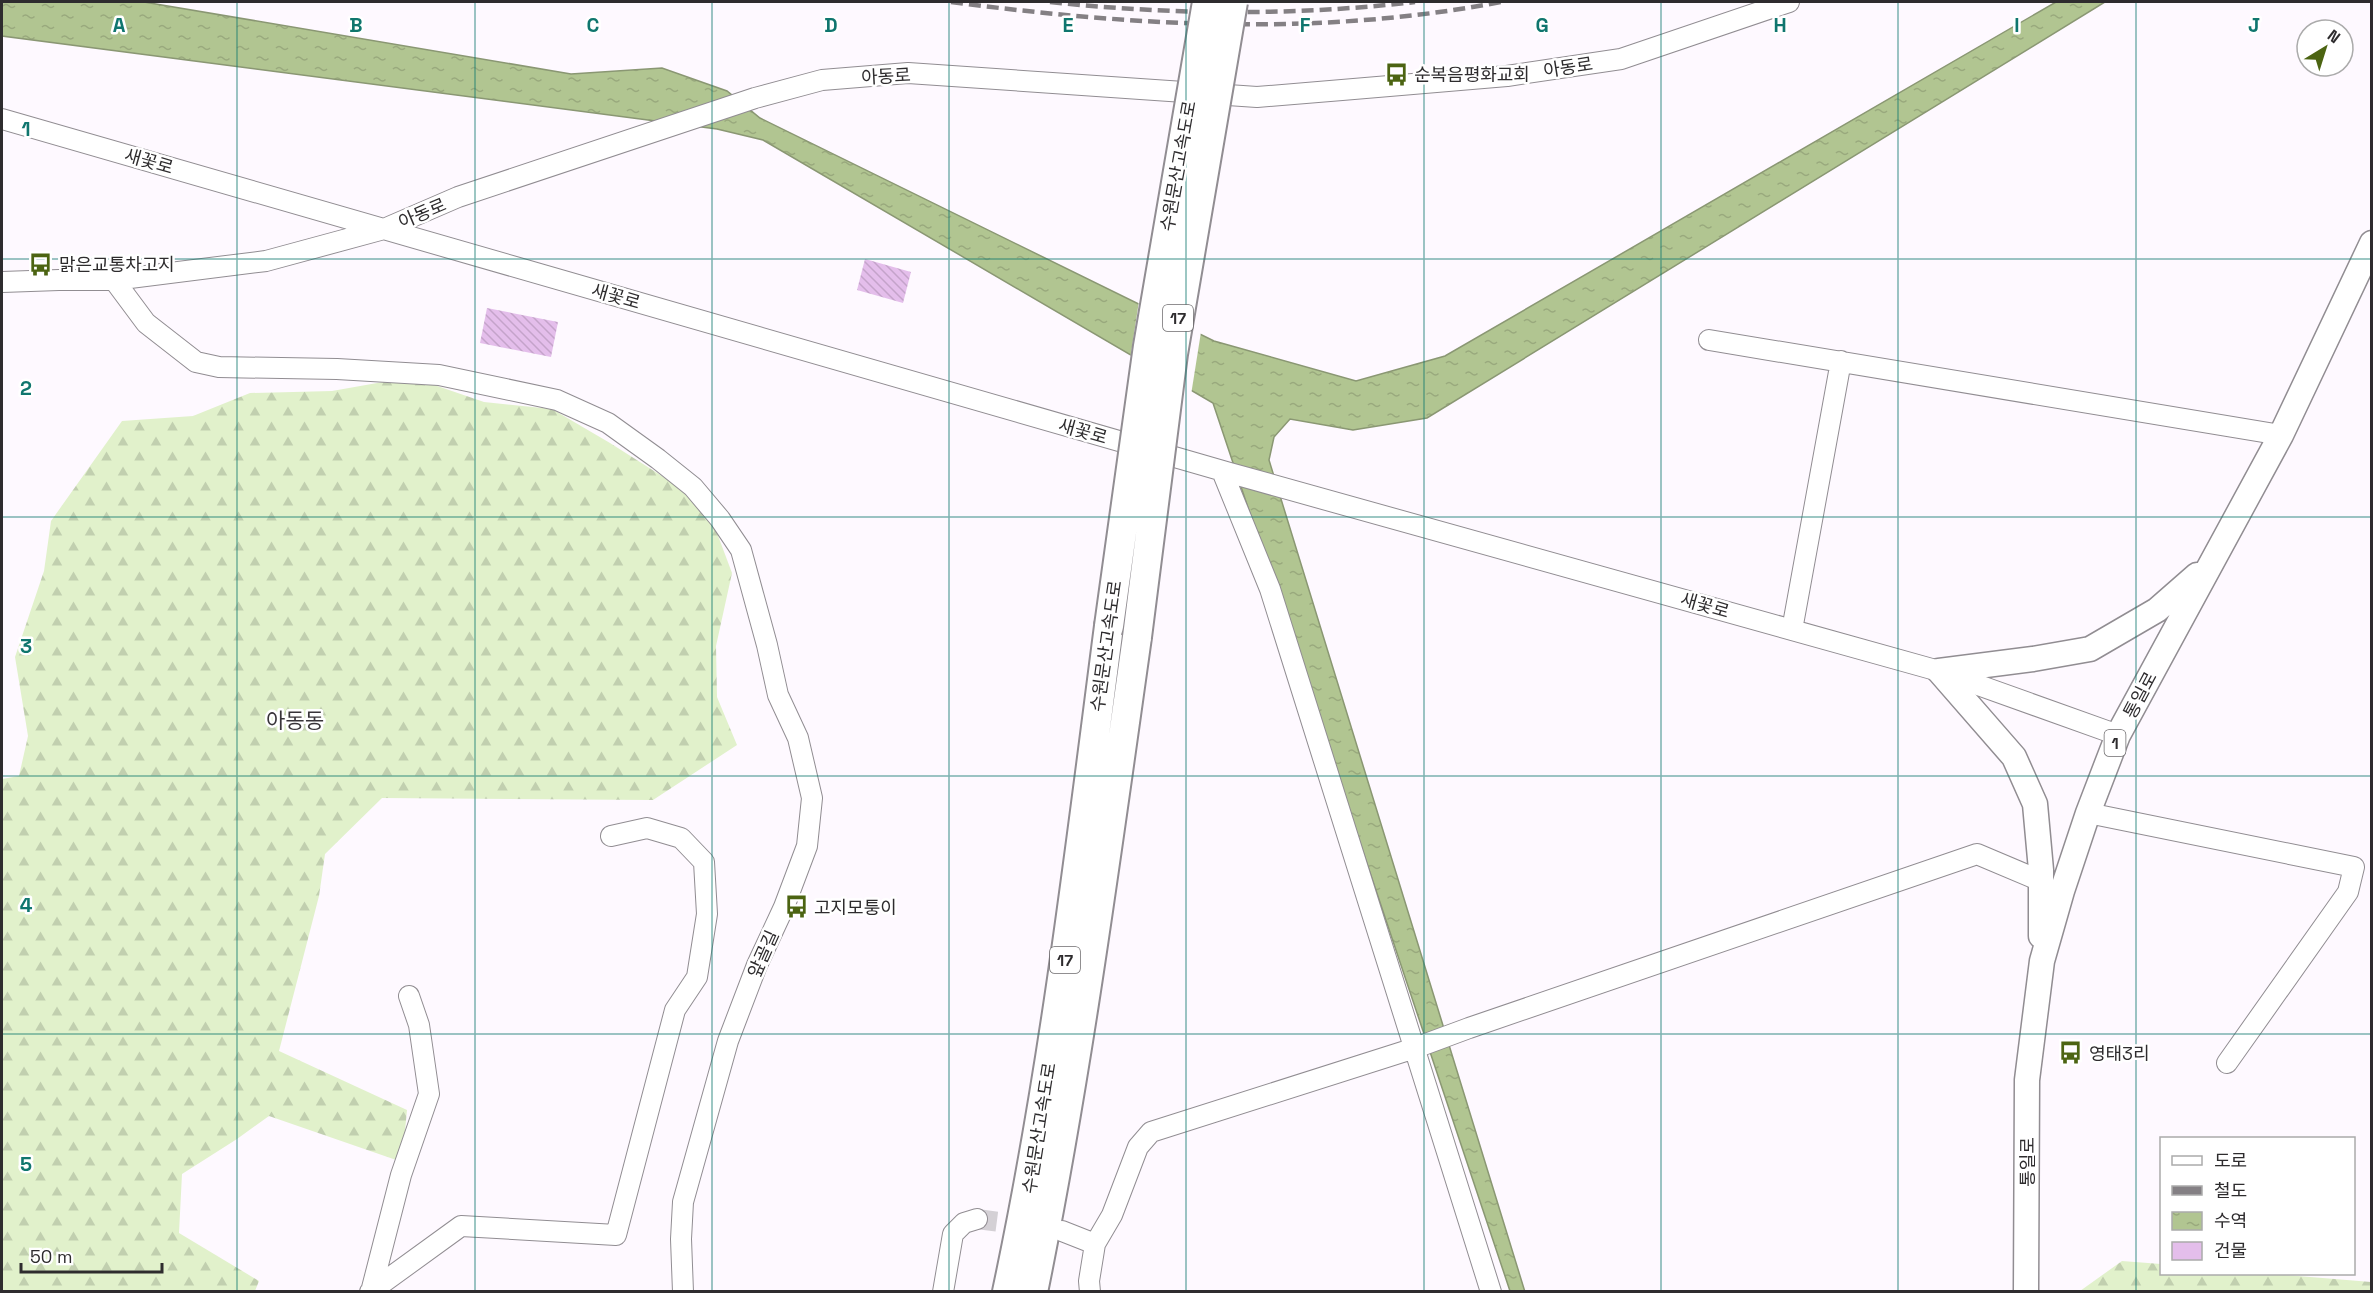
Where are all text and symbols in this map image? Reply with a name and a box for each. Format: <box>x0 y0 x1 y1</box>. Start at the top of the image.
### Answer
text: A <box>113 12 126 38</box>
text: B <box>349 12 363 38</box>
text: C <box>587 12 600 38</box>
text: D <box>824 12 838 38</box>
text: E <box>1062 12 1074 38</box>
text: F <box>1300 12 1311 38</box>
text: G <box>1535 12 1549 38</box>
text: H <box>1773 12 1787 38</box>
text: I <box>2014 12 2020 38</box>
text: J <box>2248 12 2260 38</box>
north arrow <box>2295 18 2355 78</box>
text: N <box>2323 25 2345 48</box>
street label: 아동로 <box>1542 52 1594 82</box>
bus stop icon: 순복음평화교회 <box>1383 61 1409 87</box>
street label: 아동로 <box>861 63 911 89</box>
place label: 순복음평화교회 <box>1414 63 1530 86</box>
street label: 수원문산고속도로 <box>1155 99 1201 233</box>
text: 1 <box>21 116 31 142</box>
street label: 새꽃로 <box>122 143 176 179</box>
street label: 아동로 <box>395 193 449 233</box>
bus stop icon: 맑은교통차고지 <box>28 251 54 277</box>
place label: 맑은교통차고지 <box>59 253 175 276</box>
street label: 새꽃로 <box>589 278 643 314</box>
road number: 17 <box>1163 305 1193 331</box>
text: 2 <box>20 375 32 401</box>
street label: 새꽃로 <box>1056 413 1110 449</box>
street label: 수원문산고속도로 <box>1085 579 1127 713</box>
street label: 새꽃로 <box>1678 587 1732 623</box>
text: 3 <box>20 633 32 659</box>
street label: 통일로 <box>2118 668 2162 722</box>
district label: 아동동 <box>266 707 324 734</box>
road number: 1 <box>2104 730 2126 756</box>
text: 4 <box>20 892 33 918</box>
bus stop icon: 고지모퉁이 <box>783 894 809 920</box>
place label: 고지모퉁이 <box>814 896 897 919</box>
street label: 앞골길 <box>742 927 784 981</box>
road number: 17 <box>1050 947 1080 973</box>
bus stop icon: 영태3리 <box>2058 1040 2084 1066</box>
place label: 영태3리 <box>2089 1042 2150 1065</box>
street label: 수원문산고속도로 <box>1017 1061 1061 1195</box>
street label: 통일로 <box>2016 1137 2039 1187</box>
legend <box>2160 1137 2355 1275</box>
text: 도로 <box>2214 1149 2247 1172</box>
text: 5 <box>20 1151 32 1177</box>
text: 철도 <box>2214 1179 2247 1202</box>
text: 수역 <box>2214 1209 2247 1232</box>
scale bar <box>21 1236 162 1274</box>
text: 건물 <box>2214 1239 2247 1262</box>
text: 50 m <box>30 1245 72 1268</box>

